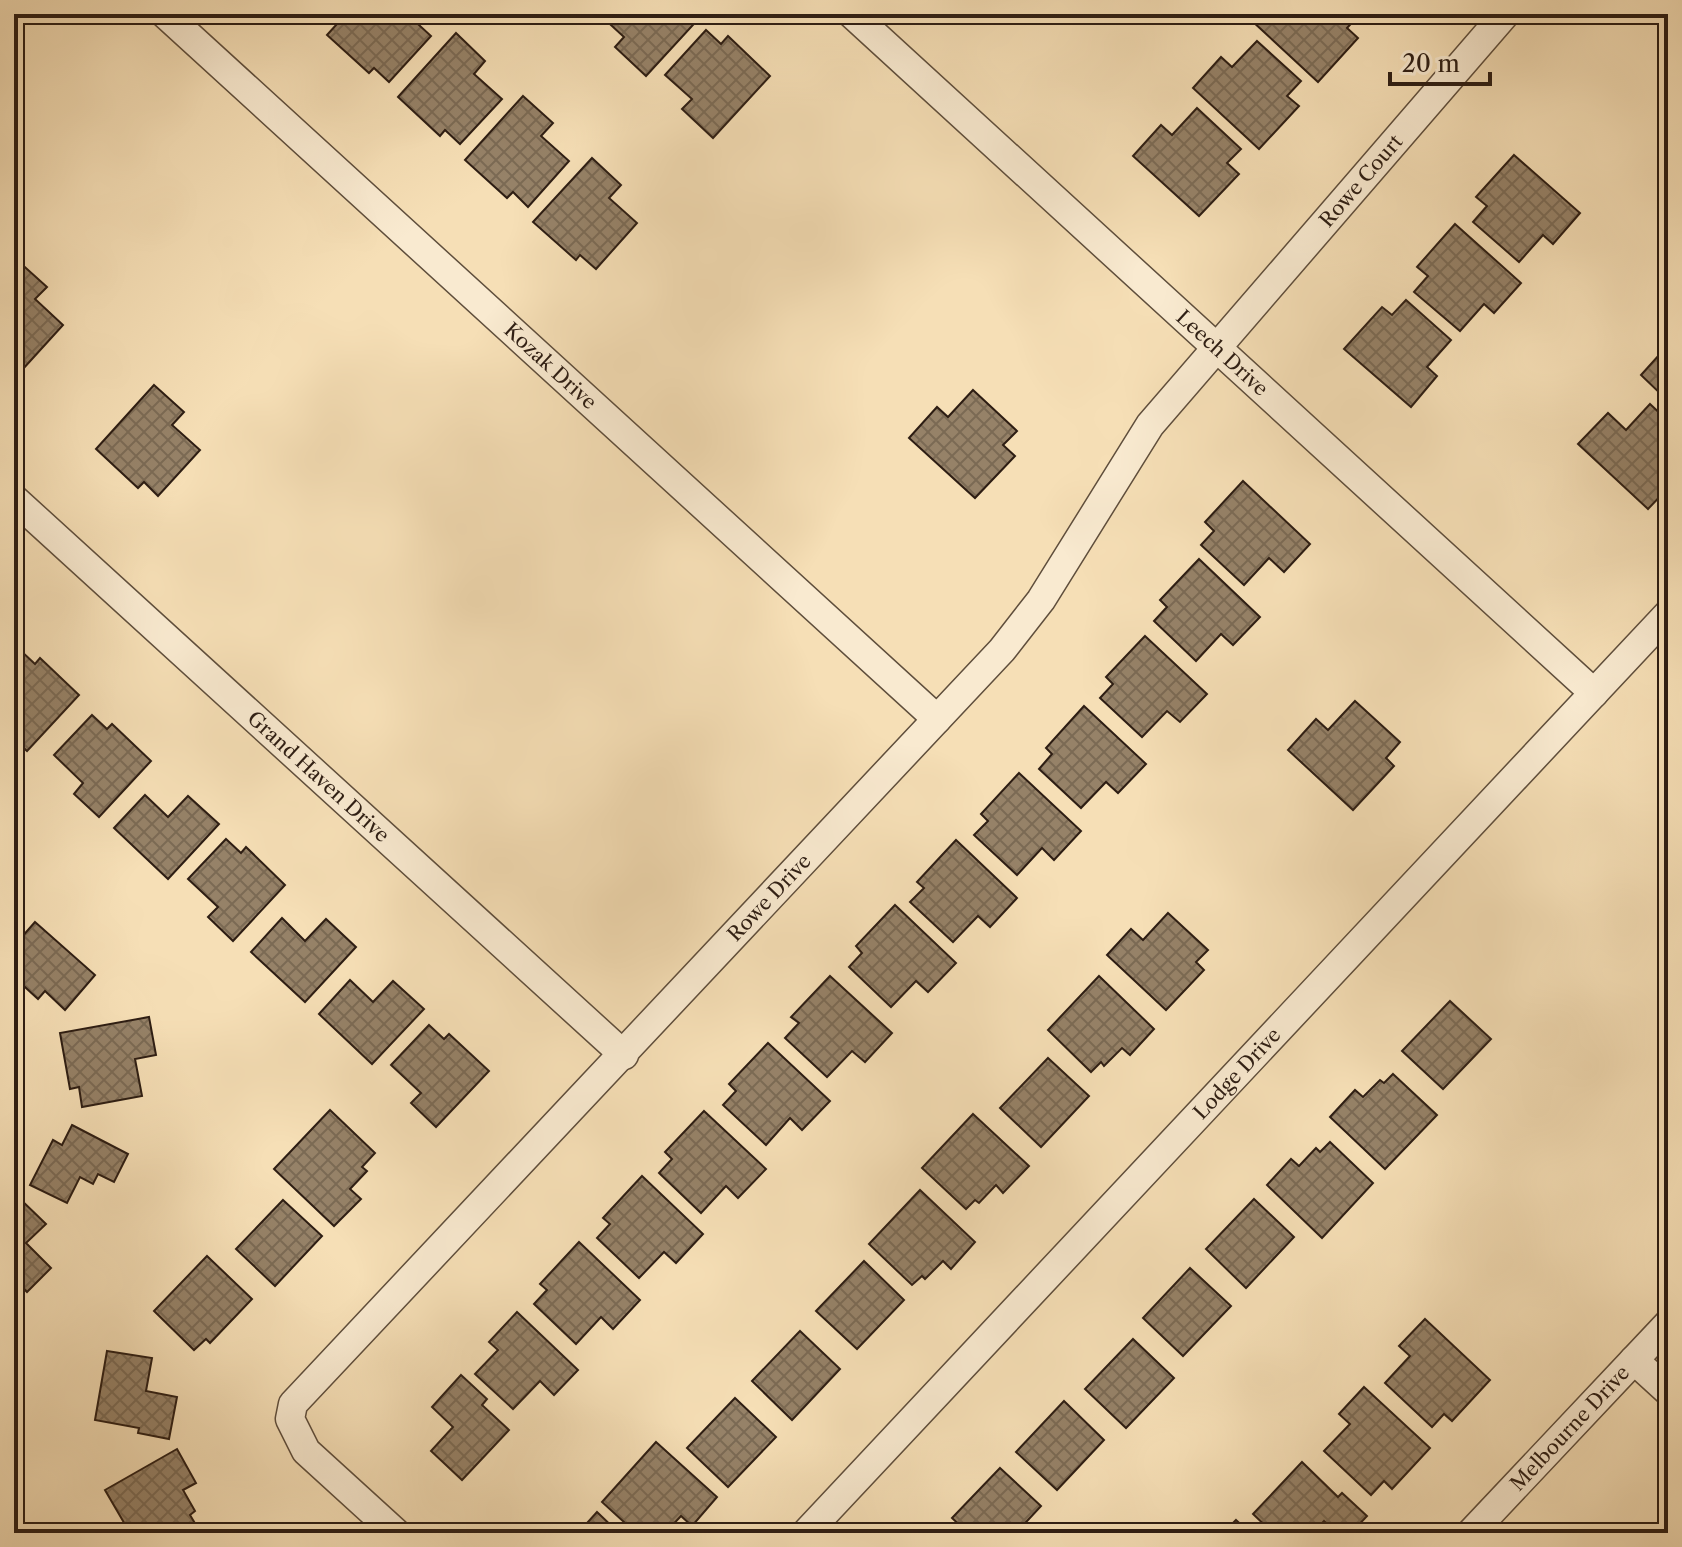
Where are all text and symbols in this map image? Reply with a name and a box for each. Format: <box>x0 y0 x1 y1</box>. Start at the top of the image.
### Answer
scale bar <box>1390 36 1490 86</box>
text: 20 m <box>1402 49 1460 78</box>
street label: Rowe Court <box>1314 130 1407 232</box>
street label: Leech Drive <box>1171 305 1273 401</box>
street label: Kozak Drive <box>499 318 602 414</box>
street label: Grand Haven Drive <box>243 706 394 847</box>
street label: Rowe Drive <box>723 849 816 946</box>
street label: Lodge Drive <box>1188 1023 1286 1124</box>
street label: Melbourne Drive <box>1505 1361 1634 1496</box>

